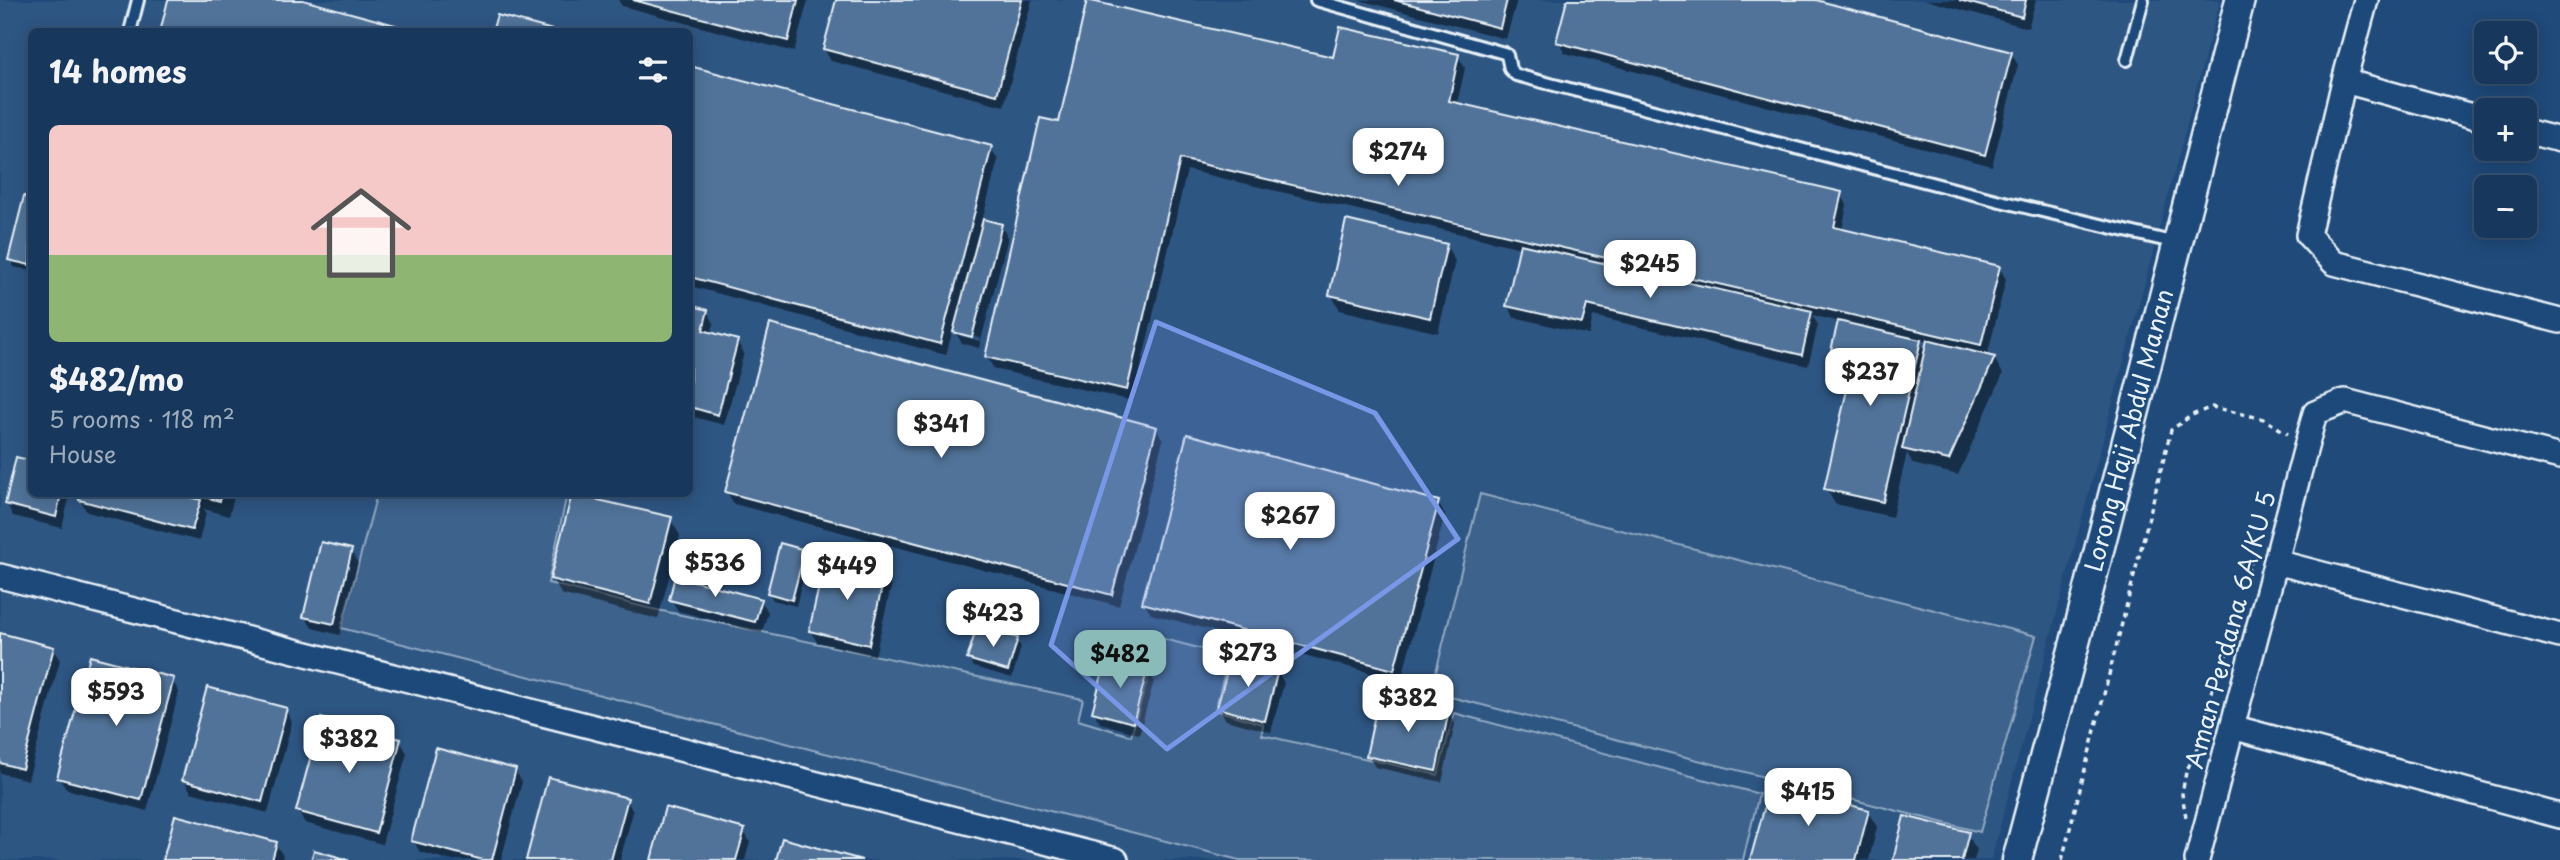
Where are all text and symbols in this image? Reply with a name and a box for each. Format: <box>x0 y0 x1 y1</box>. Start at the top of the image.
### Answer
map controls <box>2474 21 2537 238</box>
button: locate <box>2474 21 2537 84</box>
text: 14 homes <box>49 48 187 93</box>
icon: filters <box>634 51 672 89</box>
button: + <box>2474 98 2537 161</box>
pin: $274 <box>1357 128 1439 188</box>
text: $274 <box>1369 133 1427 168</box>
icon: home <box>298 170 424 296</box>
button: − <box>2474 175 2537 238</box>
pin: $245 <box>1609 240 1691 300</box>
text: $245 <box>1620 245 1680 280</box>
street label: Lorong Haji Abdul Manan <box>2074 285 2181 575</box>
pin: $237 <box>1829 348 1911 408</box>
text: $237 <box>1841 353 1899 388</box>
text: $482/mo <box>49 356 184 401</box>
pin: $341 <box>900 400 982 460</box>
text: 5 rooms · 118 m² <box>49 401 235 436</box>
text: $341 <box>913 405 969 440</box>
text: House <box>49 436 116 471</box>
street label: Aman Perdana 6A/KU 5 <box>2175 487 2283 772</box>
pin: $267 <box>1249 492 1331 552</box>
text: $267 <box>1261 497 1319 532</box>
pin: $536 <box>674 540 756 599</box>
pin: $449 <box>806 542 888 602</box>
text: $536 <box>685 544 745 579</box>
text: $449 <box>817 547 877 582</box>
pin: $423 <box>952 590 1034 649</box>
text: $423 <box>962 594 1024 629</box>
pin: $482 <box>1079 630 1161 690</box>
pin: $273 <box>1207 630 1289 689</box>
text: $273 <box>1219 634 1277 669</box>
text: $482 <box>1090 635 1150 670</box>
pin: $593 <box>75 668 157 728</box>
text: $593 <box>87 673 145 708</box>
pin: $382 <box>1367 674 1449 734</box>
text: $382 <box>1379 679 1437 714</box>
pin: $382 <box>308 716 390 775</box>
text: $382 <box>320 720 378 755</box>
pin: $415 <box>1767 768 1849 828</box>
text: $415 <box>1781 773 1836 808</box>

